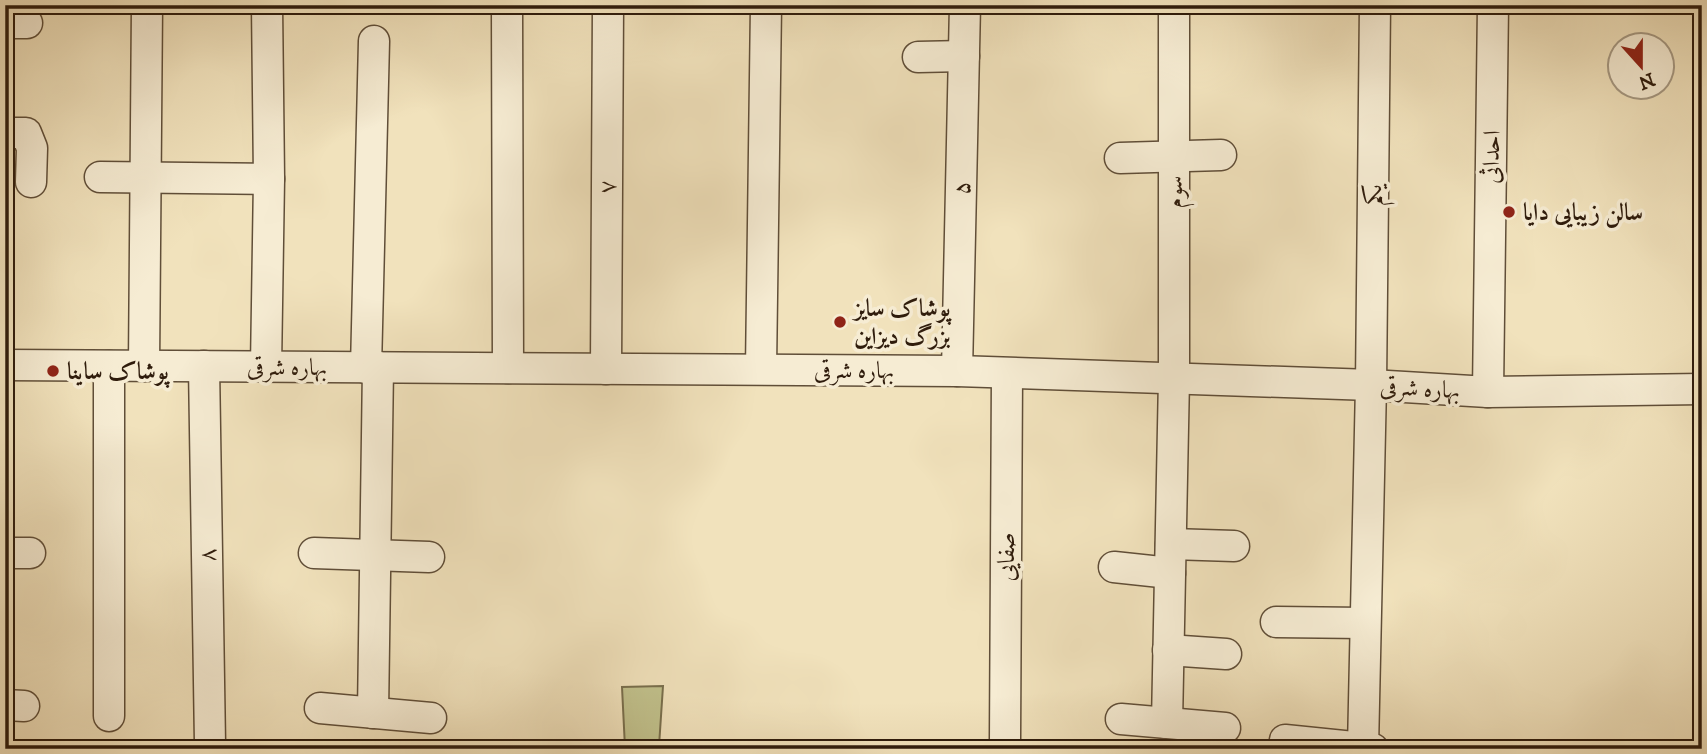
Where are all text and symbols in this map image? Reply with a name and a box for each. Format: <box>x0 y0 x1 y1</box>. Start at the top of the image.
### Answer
north arrow <box>1606 32 1676 102</box>
text: N <box>1635 67 1658 94</box>
street label: احداثی <box>1477 130 1507 184</box>
street label: سوم <box>1160 176 1195 208</box>
street label: ۷ <box>593 180 623 194</box>
street label: ۵ <box>947 181 977 195</box>
street label: یکم <box>1359 183 1395 206</box>
place label: سالن زیبایی دایا <box>1523 198 1643 228</box>
marker: سالن زیبایی دایا <box>1501 204 1517 220</box>
place label: پوشاک سایز بزرگ دیزاین <box>851 294 952 352</box>
marker: پوشاک سایز بزرگ دیزاین <box>832 314 848 330</box>
street label: بهاره شرقی <box>247 353 327 383</box>
street label: بهاره شرقی <box>814 356 894 386</box>
place label: پوشاک ساینا <box>67 357 170 389</box>
marker: پوشاک ساینا <box>45 363 61 379</box>
street label: بهاره شرقی <box>1379 372 1461 406</box>
street label: صفایی <box>992 533 1022 581</box>
street label: ۸ <box>193 548 223 562</box>

